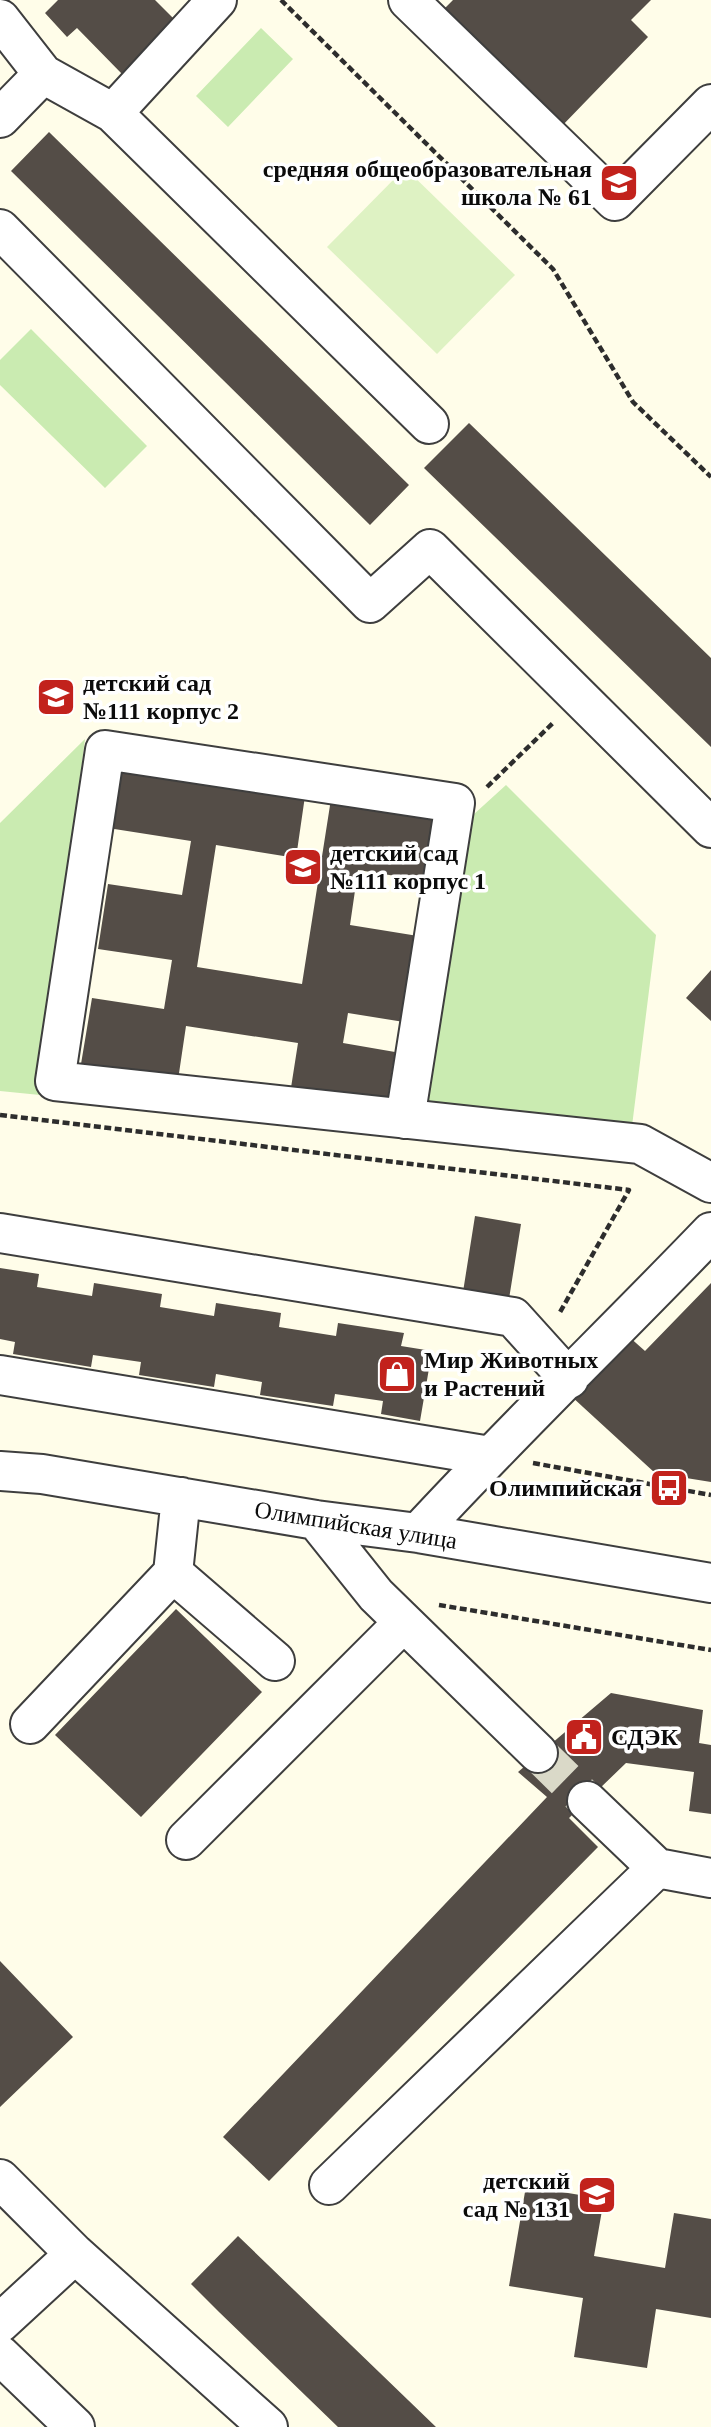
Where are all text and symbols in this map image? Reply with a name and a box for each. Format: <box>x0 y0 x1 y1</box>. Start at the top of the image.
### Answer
place label: средняя общеобразовательная школа № 61 <box>263 156 592 210</box>
school or university icon: средняя общеобразовательная школа № 61 <box>598 162 640 204</box>
place label: детский сад №111 корпус 2 <box>83 670 239 724</box>
school or university icon: детский сад №111 корпус 2 <box>35 676 77 718</box>
place label: детский сад №111 корпус 1 <box>330 840 486 894</box>
school or university icon: детский сад №111 корпус 1 <box>282 846 324 888</box>
place label: Мир Животных и Растений <box>424 1347 598 1401</box>
shop icon: Мир Животных и Растений <box>376 1353 418 1395</box>
bus stop icon: Олимпийская <box>648 1467 690 1509</box>
place label: Олимпийская <box>489 1475 642 1501</box>
street label: Олимпийская улица <box>253 1496 459 1554</box>
public building icon: СДЭК <box>563 1716 605 1758</box>
place label: СДЭК <box>611 1724 679 1750</box>
place label: детский сад № 131 <box>463 2168 570 2222</box>
school or university icon: детский сад № 131 <box>576 2174 618 2216</box>

